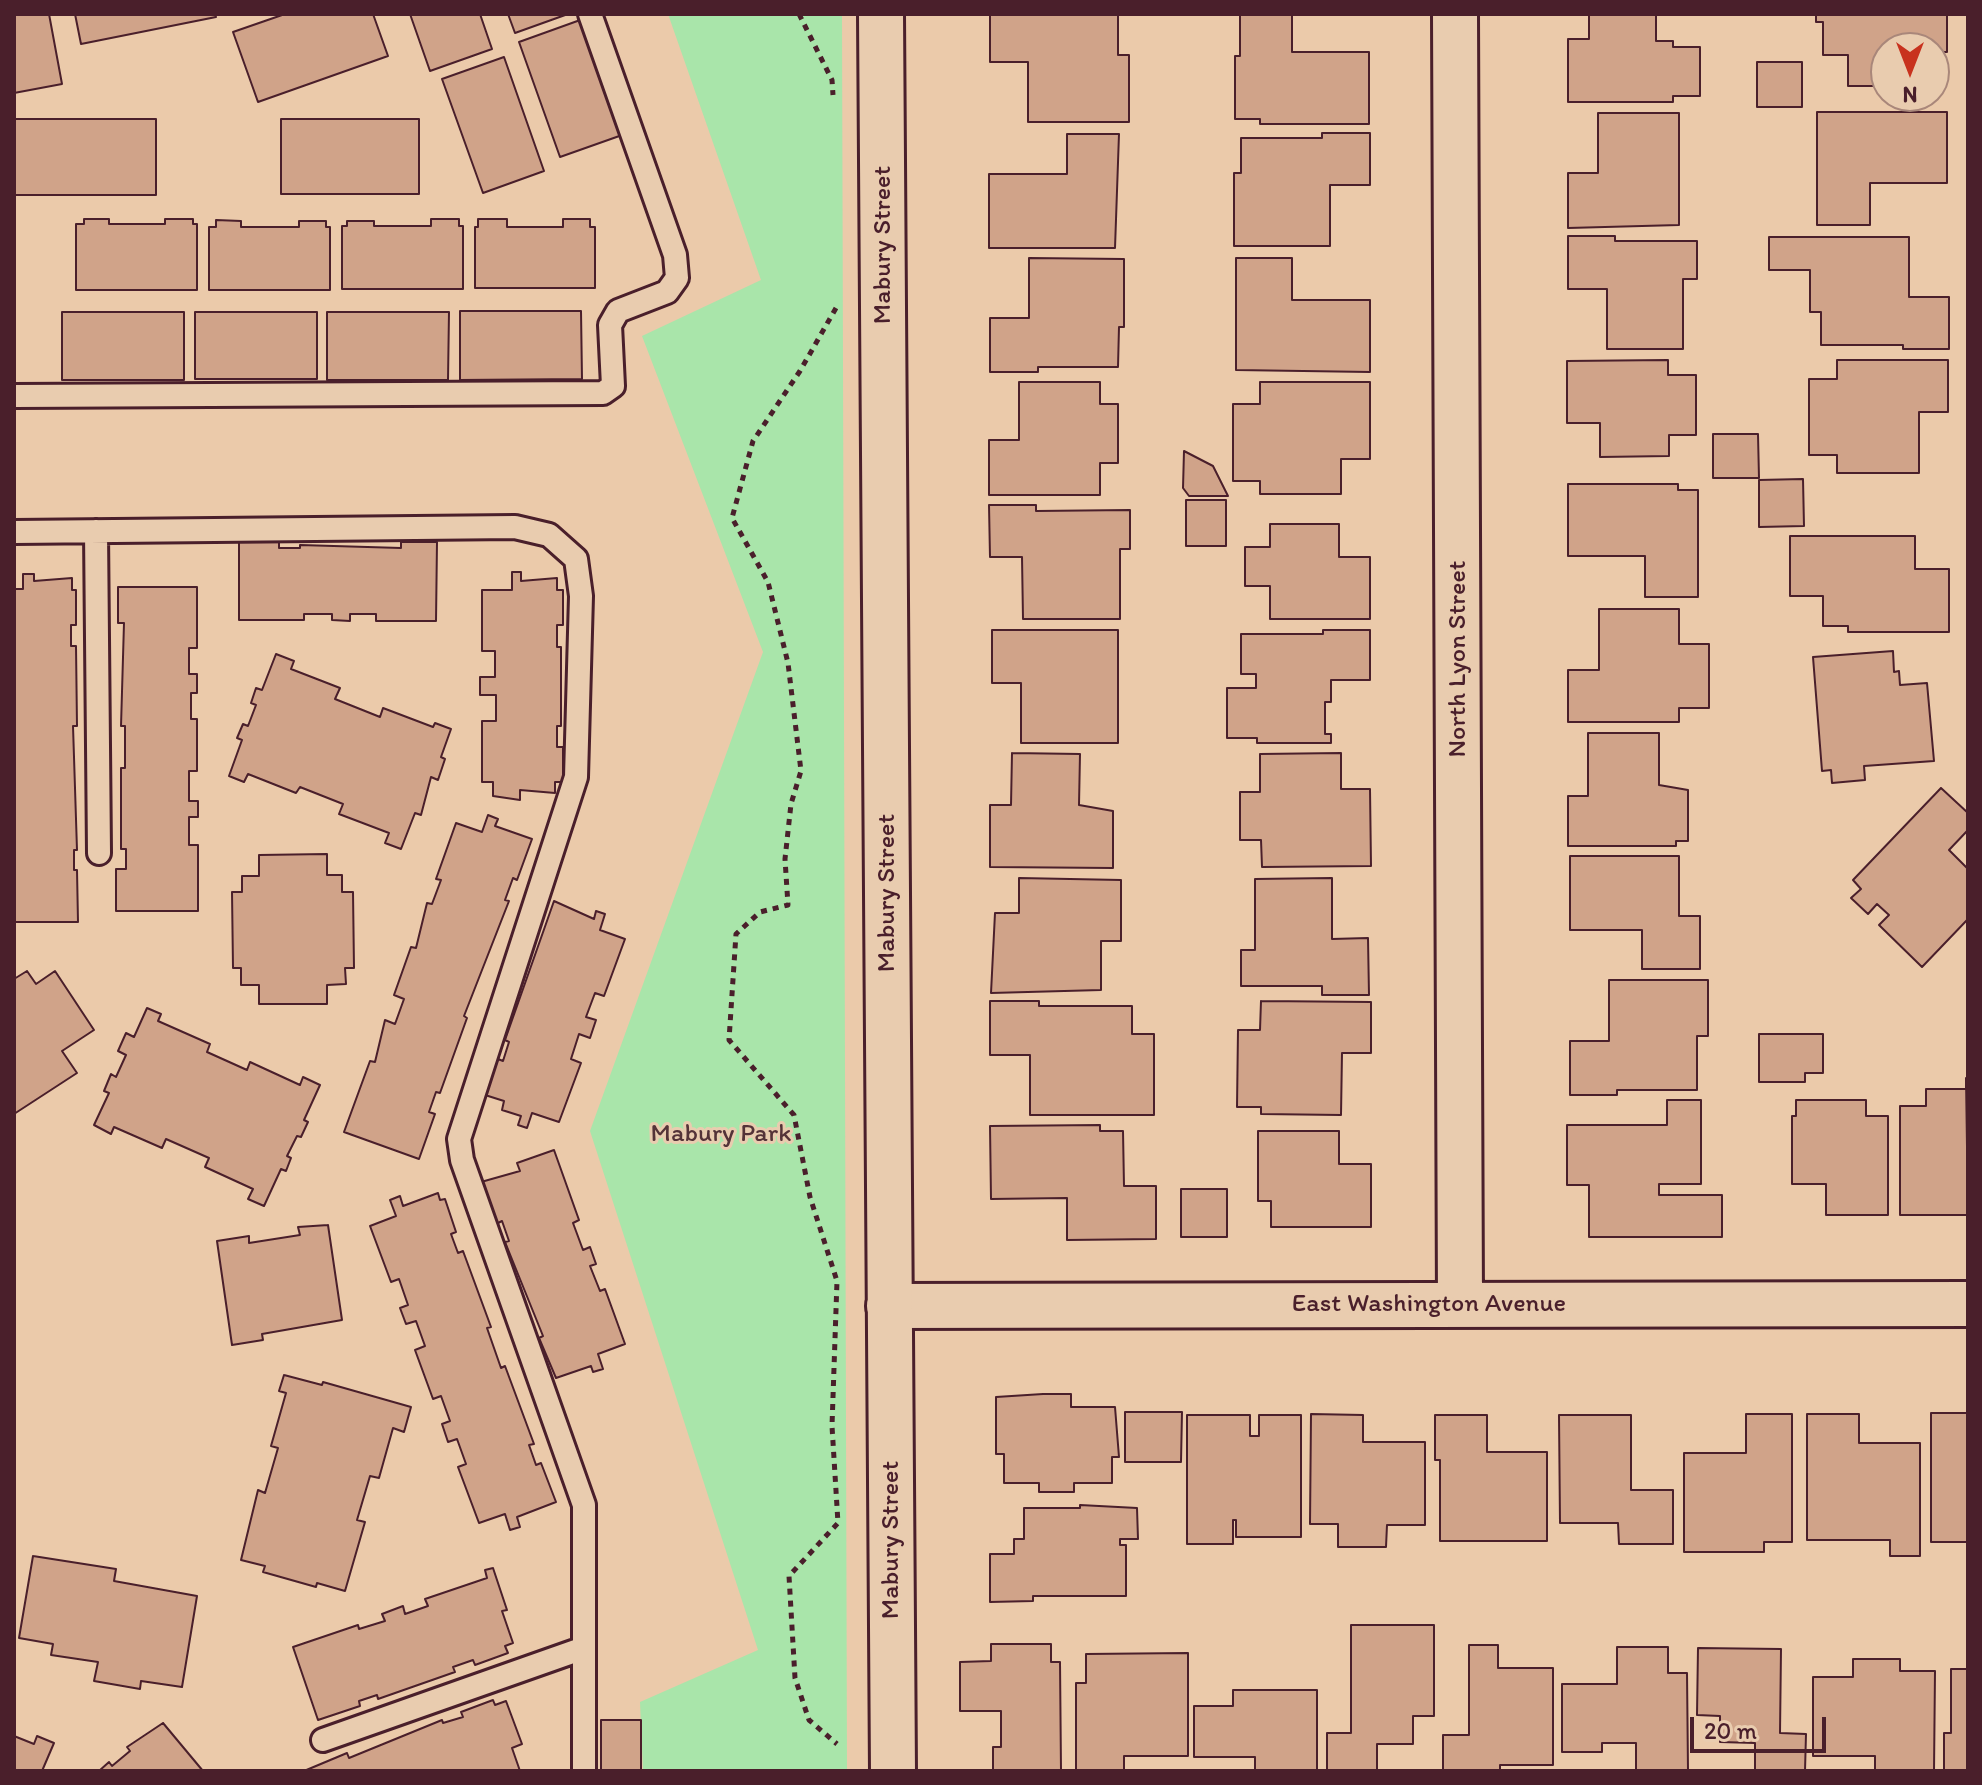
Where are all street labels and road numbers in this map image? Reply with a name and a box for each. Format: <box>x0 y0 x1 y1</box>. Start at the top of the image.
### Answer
street label: Mabury Street <box>867 166 899 324</box>
street label: North Lyon Street <box>1442 560 1474 758</box>
street label: Mabury Street <box>871 814 903 972</box>
street label: East Washington Avenue <box>1292 1288 1566 1320</box>
street label: Mabury Street <box>875 1461 907 1619</box>

